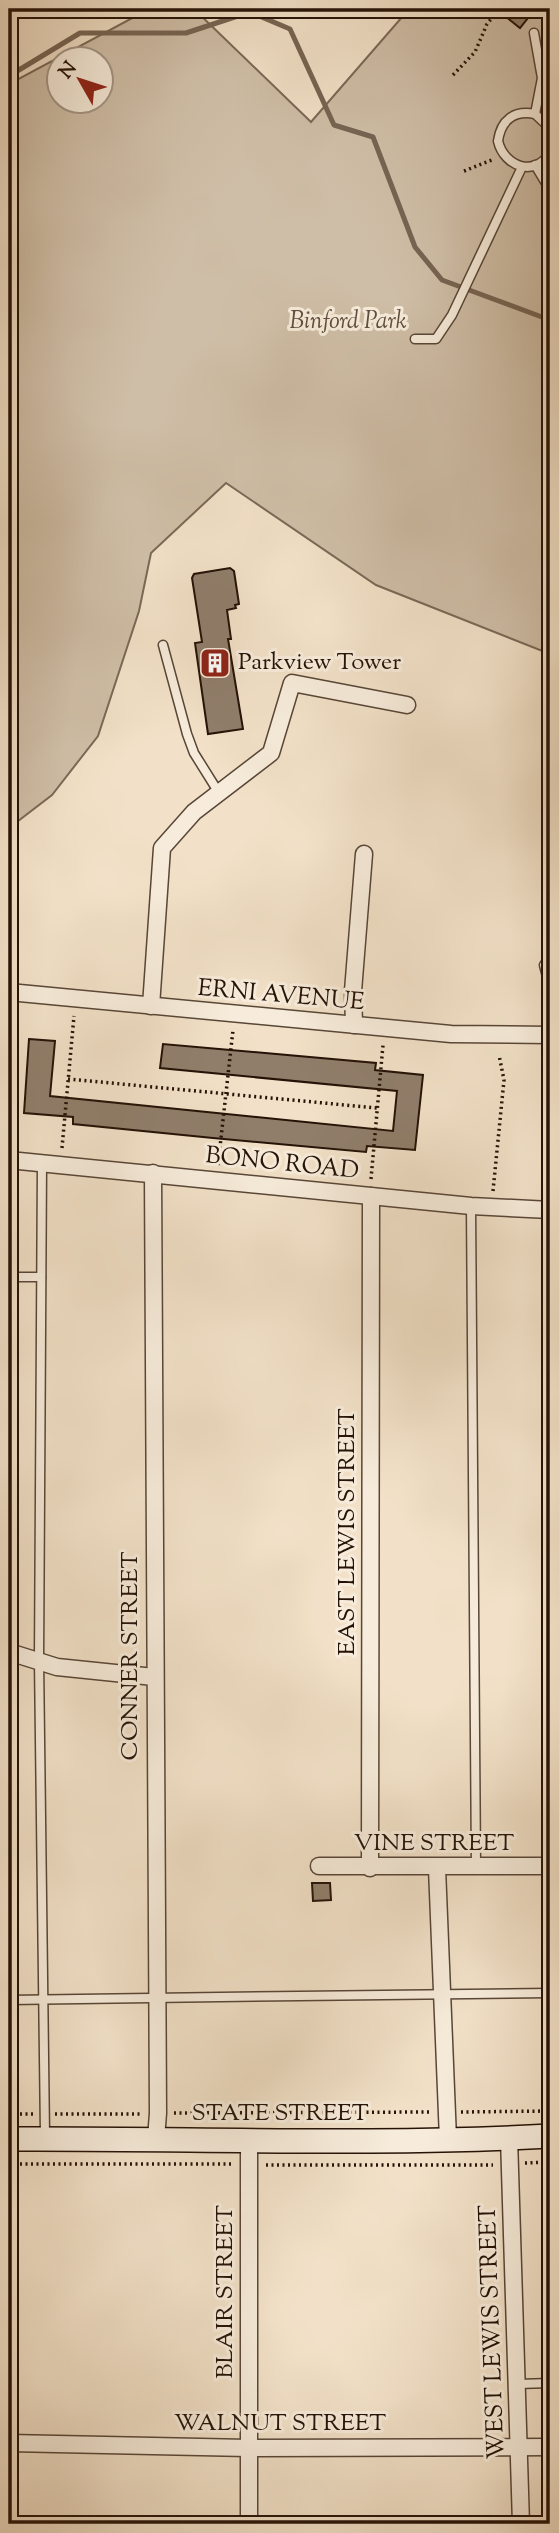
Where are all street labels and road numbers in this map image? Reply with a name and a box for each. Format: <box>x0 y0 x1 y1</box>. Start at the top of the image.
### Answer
street label: ERNI AVENUE <box>196 972 366 1020</box>
street label: BONO ROAD <box>203 1139 361 1189</box>
street label: EAST LEWIS STREET <box>331 1408 365 1656</box>
street label: CONNER STREET <box>114 1551 148 1760</box>
street label: VINE STREET <box>354 1827 514 1861</box>
street label: STATE STREET <box>191 2097 369 2131</box>
street label: WEST LEWIS STREET <box>472 2204 514 2460</box>
street label: BLAIR STREET <box>209 2205 243 2379</box>
street label: WALNUT STREET <box>174 2407 386 2441</box>

